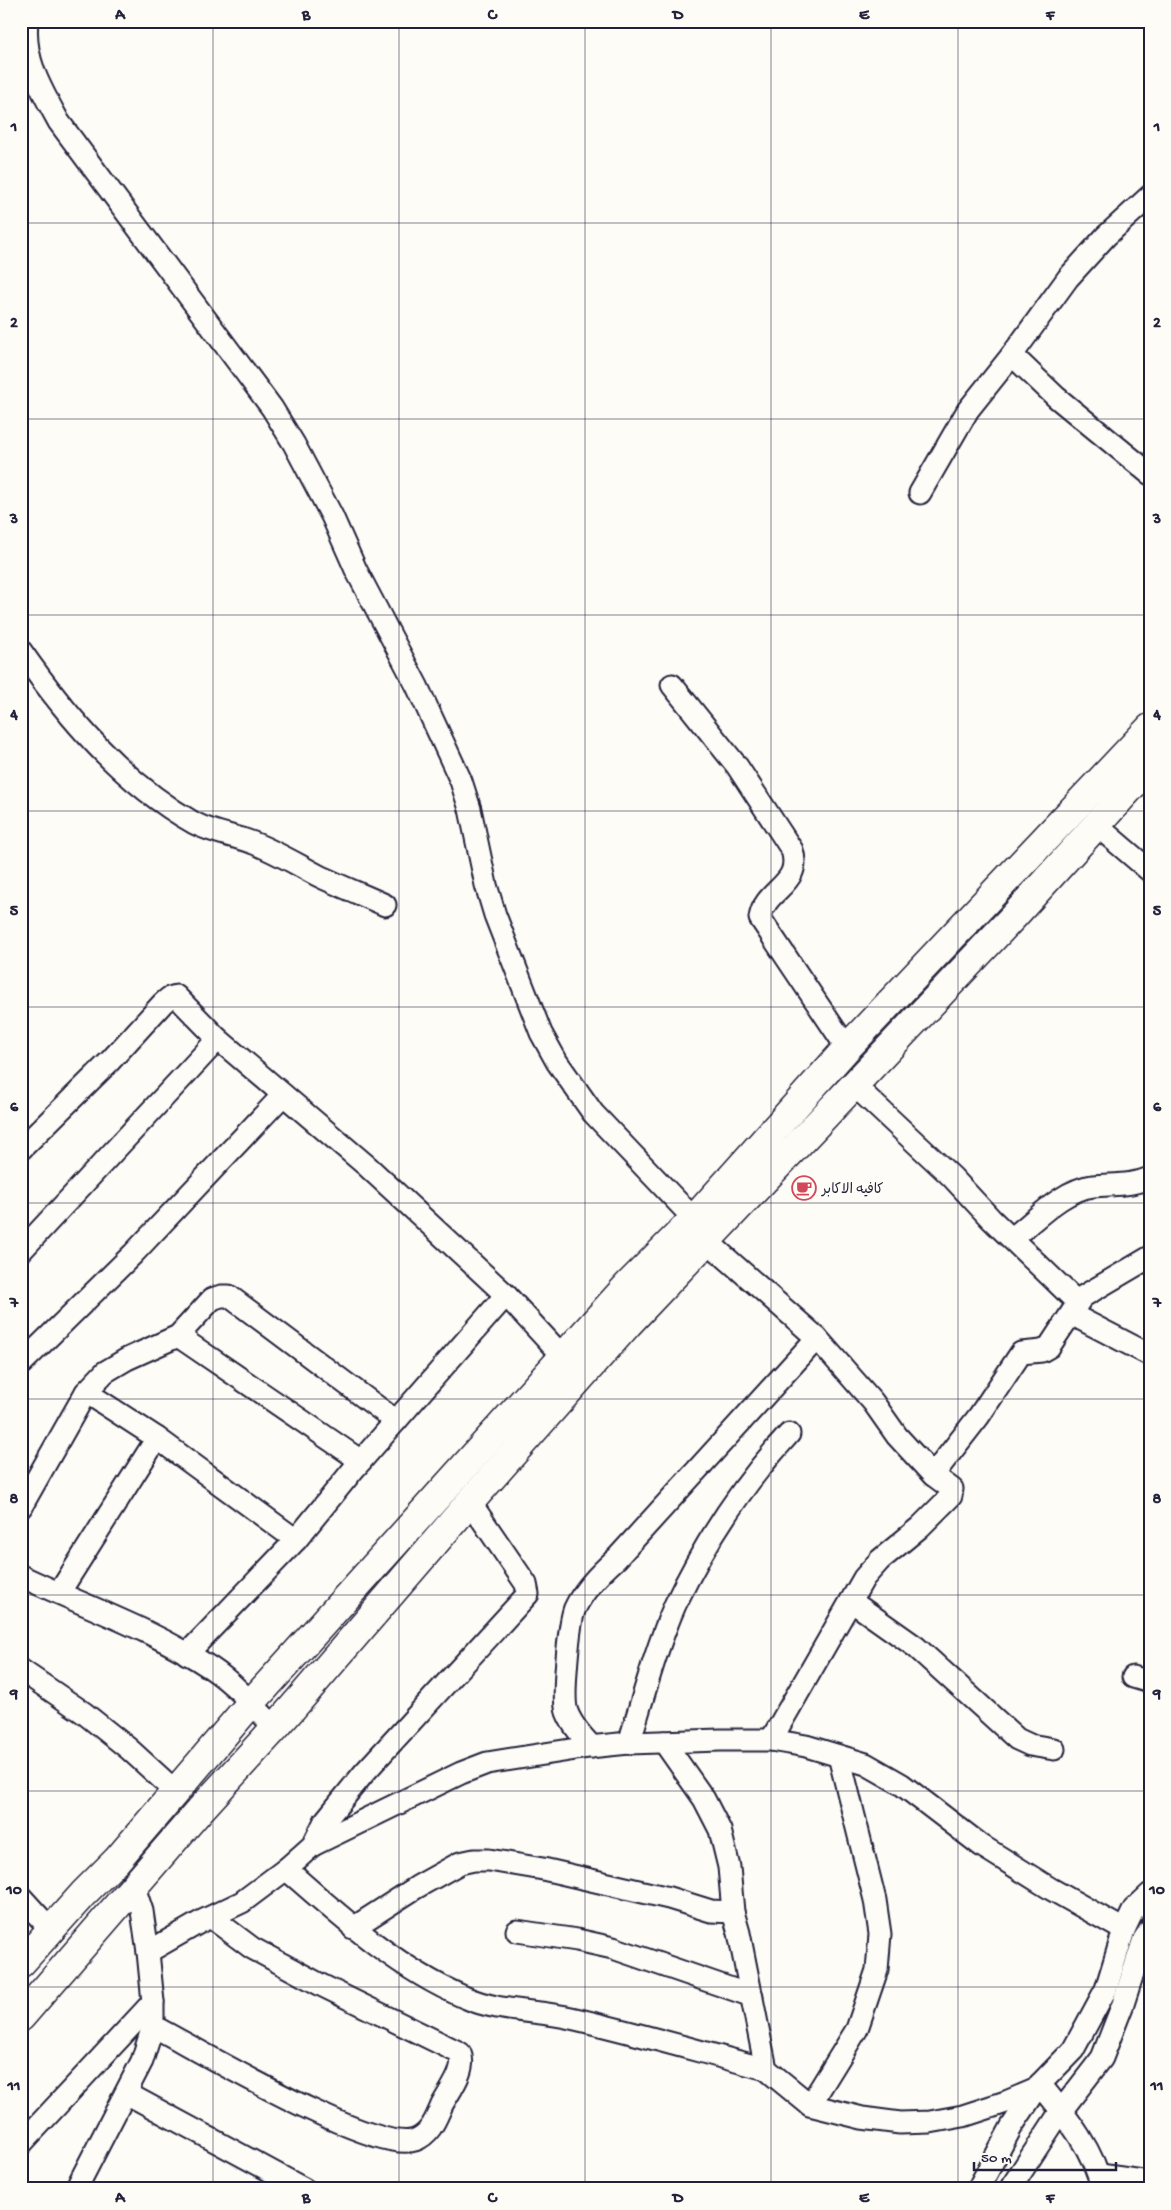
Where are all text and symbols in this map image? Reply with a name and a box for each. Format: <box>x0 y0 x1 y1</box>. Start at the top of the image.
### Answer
text: A <box>114 7 126 26</box>
text: B <box>301 7 311 26</box>
text: C <box>487 7 498 26</box>
text: D <box>671 7 684 26</box>
text: E <box>859 7 870 26</box>
text: F <box>1045 7 1056 26</box>
text: 1 <box>10 119 17 138</box>
text: 1 <box>1153 119 1160 138</box>
text: 2 <box>10 315 18 334</box>
text: 2 <box>1153 315 1161 334</box>
text: 3 <box>9 511 18 530</box>
text: 3 <box>1152 511 1161 530</box>
text: 4 <box>9 707 18 726</box>
text: 4 <box>1152 707 1161 726</box>
text: 5 <box>10 903 19 922</box>
text: 5 <box>1153 903 1162 922</box>
text: 6 <box>10 1099 19 1118</box>
text: 6 <box>1153 1099 1162 1118</box>
cafe icon: كافيه الاكابر <box>791 1175 817 1201</box>
place label: كافيه الاكابر <box>821 1182 884 1199</box>
text: 7 <box>9 1295 19 1314</box>
text: 7 <box>1152 1295 1162 1314</box>
text: 8 <box>10 1491 19 1510</box>
text: 8 <box>1153 1491 1162 1510</box>
text: 9 <box>9 1686 18 1705</box>
text: 9 <box>1152 1686 1161 1705</box>
text: 10 <box>5 1882 22 1901</box>
text: 10 <box>1148 1882 1165 1901</box>
text: 11 <box>7 2078 20 2097</box>
text: 11 <box>1150 2078 1163 2097</box>
scale bar <box>974 2140 1116 2172</box>
text: 50 m <box>981 2150 1012 2168</box>
text: A <box>114 2190 126 2209</box>
text: B <box>301 2190 311 2209</box>
text: C <box>487 2190 498 2209</box>
text: D <box>671 2190 684 2209</box>
text: E <box>859 2190 870 2209</box>
text: F <box>1045 2190 1056 2209</box>

